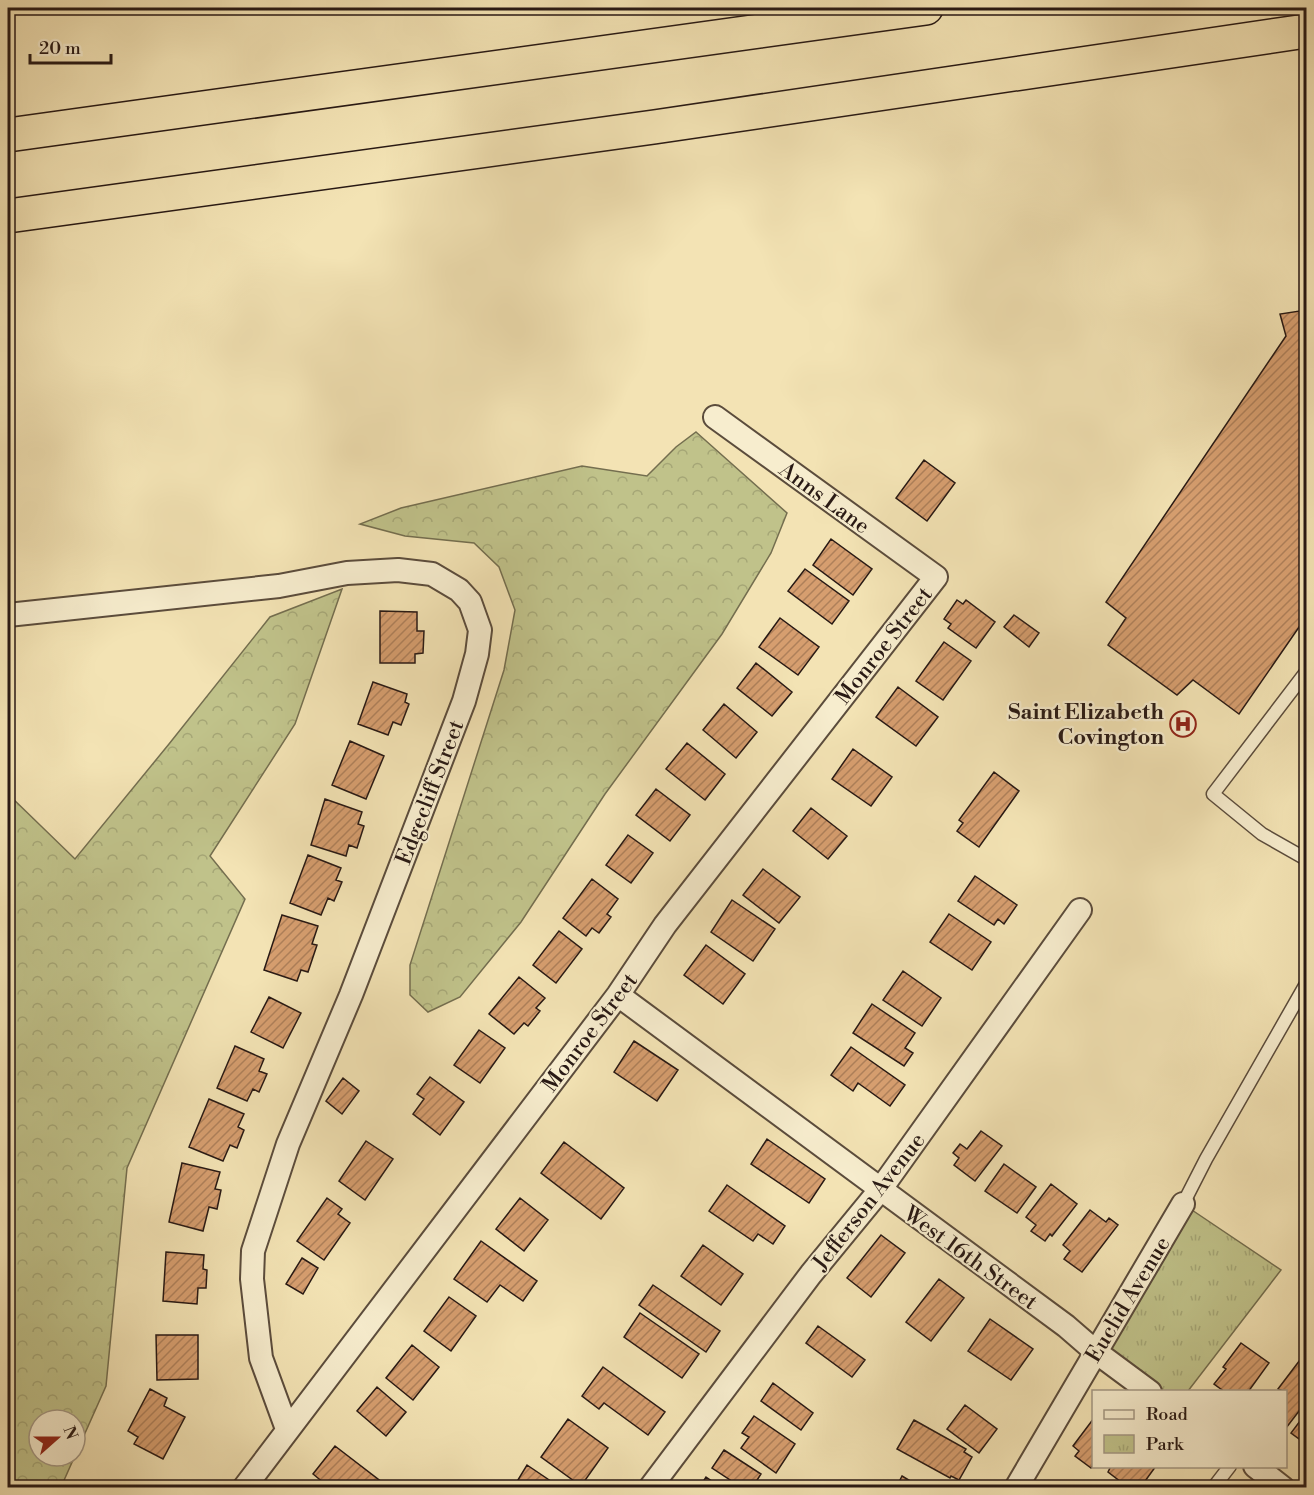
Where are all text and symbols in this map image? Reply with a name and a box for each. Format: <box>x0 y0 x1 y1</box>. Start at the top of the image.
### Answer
scale bar <box>30 27 111 65</box>
text: 20 m <box>39 37 81 60</box>
street label: Anns Lane <box>773 456 875 540</box>
street label: Monroe Street <box>830 582 939 710</box>
place label: Saint Elizabeth Covington <box>1008 699 1164 751</box>
hospital icon: Saint Elizabeth Covington <box>1168 709 1198 739</box>
street label: Edgecliff Street <box>390 716 471 869</box>
street label: Monroe Street <box>537 968 644 1098</box>
street label: Jefferson Avenue <box>806 1128 931 1277</box>
street label: West 16th Street <box>897 1200 1043 1316</box>
street label: Euclid Avenue <box>1080 1232 1176 1368</box>
legend <box>1092 1390 1287 1468</box>
text: Road <box>1146 1403 1189 1426</box>
north arrow <box>27 1408 87 1468</box>
text: N <box>58 1423 82 1443</box>
text: Park <box>1146 1433 1185 1456</box>

